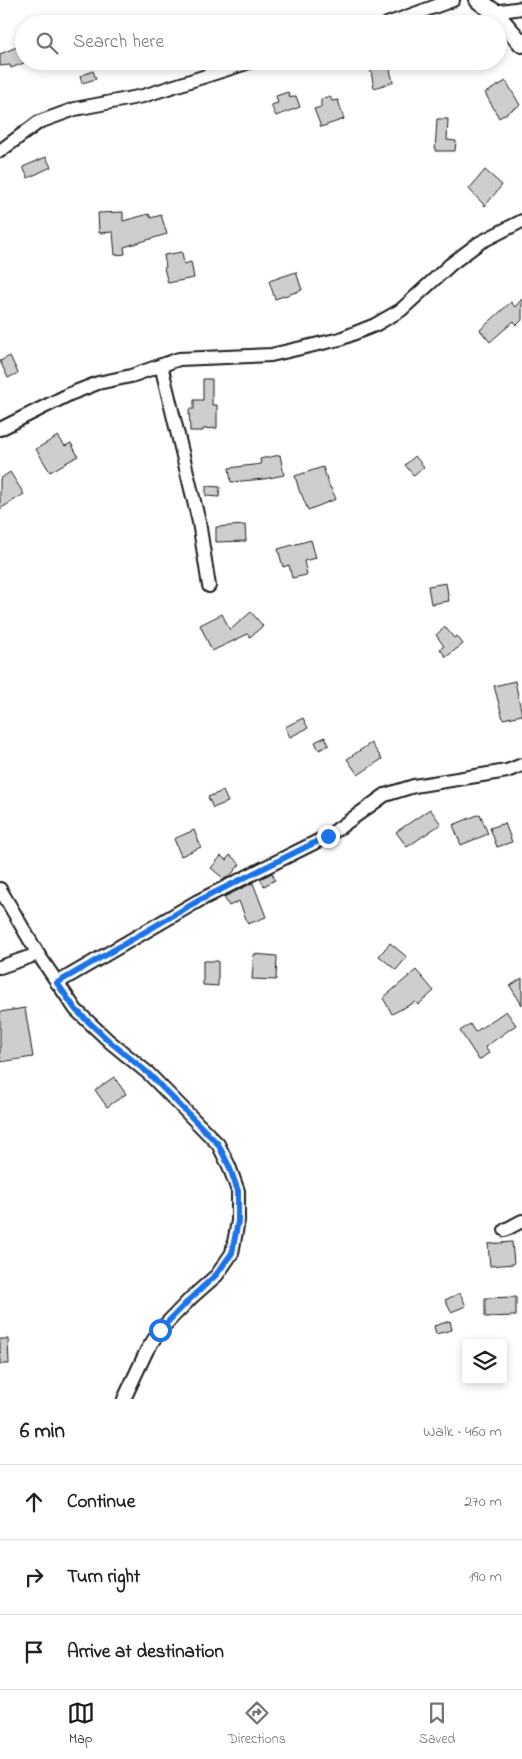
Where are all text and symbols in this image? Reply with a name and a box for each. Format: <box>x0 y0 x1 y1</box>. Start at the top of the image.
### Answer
search box <box>15 15 507 70</box>
icon: search <box>33 29 61 57</box>
text: Search here <box>73 29 164 56</box>
route end <box>317 825 340 848</box>
route start <box>149 1319 172 1342</box>
map controls <box>462 1339 507 1384</box>
button: layers <box>462 1339 507 1384</box>
text: 6 min <box>20 1417 65 1447</box>
text: Walk · 460 m <box>423 1420 502 1444</box>
icon: ahead <box>20 1488 48 1516</box>
text: Continue <box>67 1489 135 1516</box>
text: 270 m <box>464 1490 502 1514</box>
icon: right <box>20 1563 48 1591</box>
text: Turn right <box>67 1564 140 1591</box>
text: 190 m <box>469 1565 502 1589</box>
icon: arrive <box>20 1638 48 1666</box>
text: Arrive at destination <box>67 1639 224 1666</box>
tab: Map <box>67 1699 95 1750</box>
tab: Directions <box>228 1699 286 1750</box>
tab: Saved <box>419 1699 455 1750</box>

